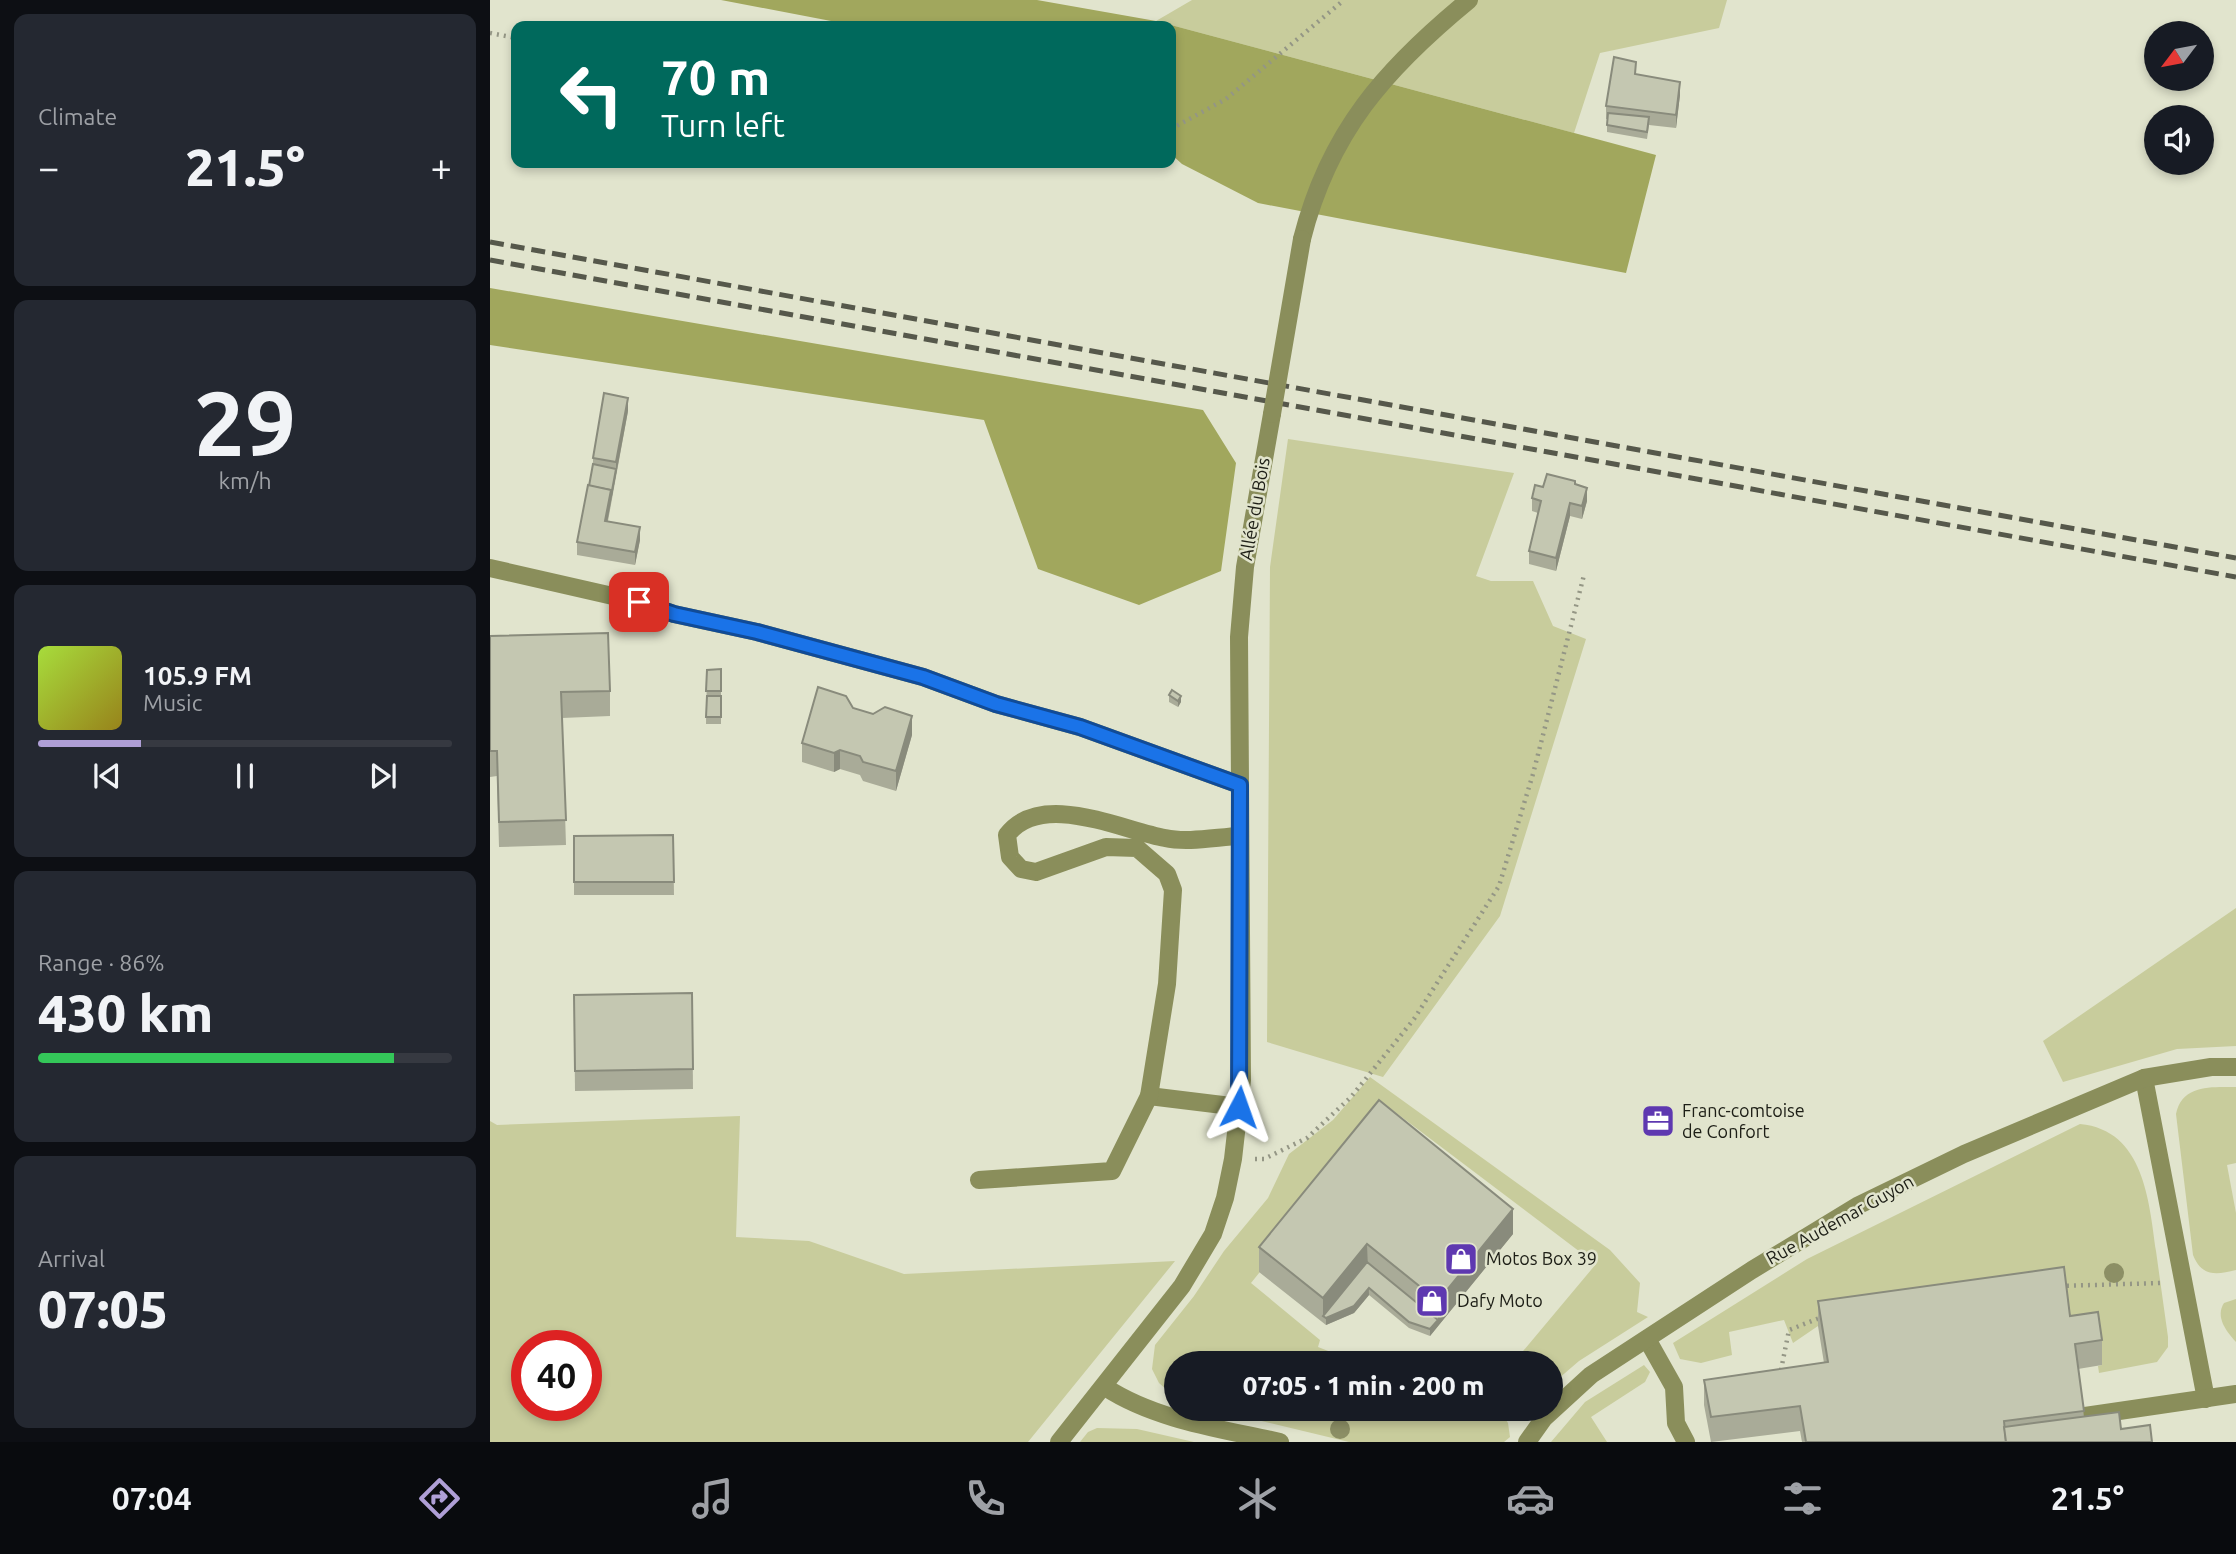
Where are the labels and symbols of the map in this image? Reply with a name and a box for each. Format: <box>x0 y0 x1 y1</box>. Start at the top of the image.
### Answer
north arrow <box>2144 21 2214 91</box>
street label: Allée du Bois <box>1235 456 1273 562</box>
pin <box>609 572 669 632</box>
position arrow <box>1202 1070 1276 1144</box>
place label: Franc-comtoise de Confort <box>1682 1100 1805 1141</box>
office icon: Franc-comtoise de Confort <box>1639 1102 1677 1140</box>
street label: Rue Audemar Guyon <box>1762 1170 1917 1268</box>
shop icon: Motos Box 39 <box>1442 1240 1480 1278</box>
place label: Motos Box 39 <box>1486 1248 1597 1268</box>
shop icon: Dafy Moto <box>1413 1282 1451 1320</box>
place label: Dafy Moto <box>1457 1290 1543 1310</box>
speed limit sign: 40 <box>511 1330 602 1421</box>

